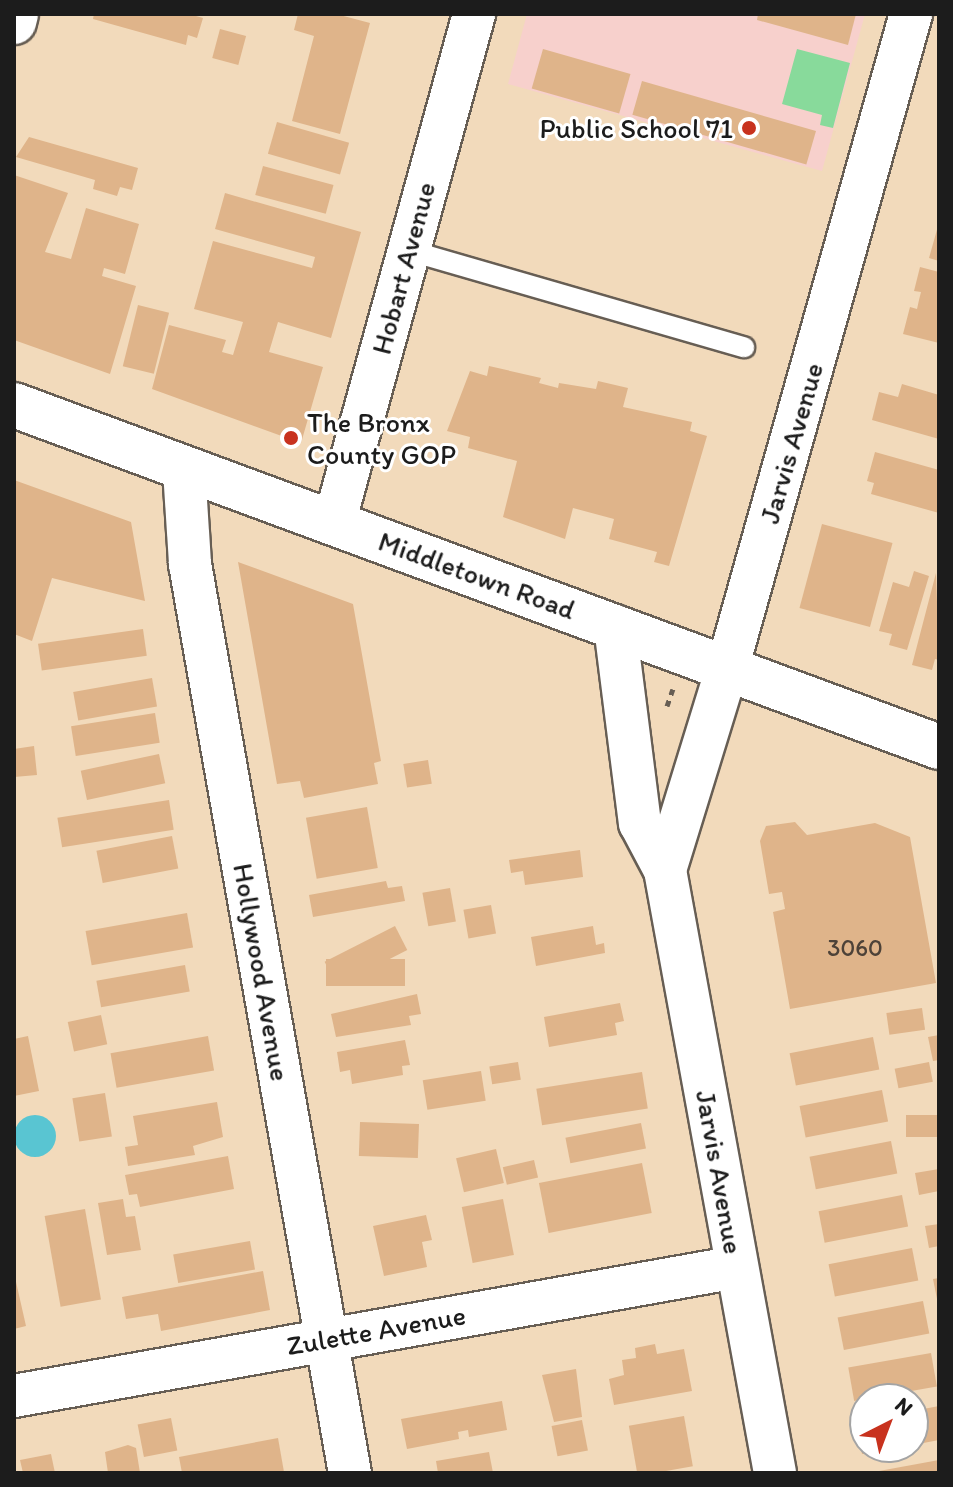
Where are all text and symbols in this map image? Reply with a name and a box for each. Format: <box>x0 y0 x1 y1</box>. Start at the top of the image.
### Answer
place label: Public School 71 <box>540 111 733 145</box>
marker: Public School 71 <box>740 119 758 137</box>
street label: Hobart Avenue <box>364 178 442 358</box>
street label: Jarvis Avenue <box>752 359 830 527</box>
place label: The Bronx County GOP <box>307 405 456 471</box>
marker: The Bronx County GOP <box>282 429 300 447</box>
street label: Middletown Road <box>374 524 580 626</box>
street label: Hollywood Avenue <box>226 861 298 1083</box>
house number: 3060 <box>827 934 883 962</box>
street label: Jarvis Avenue <box>689 1088 751 1256</box>
street label: Zulette Avenue <box>284 1298 468 1362</box>
north arrow <box>849 1383 929 1463</box>
text: N <box>889 1391 919 1421</box>

